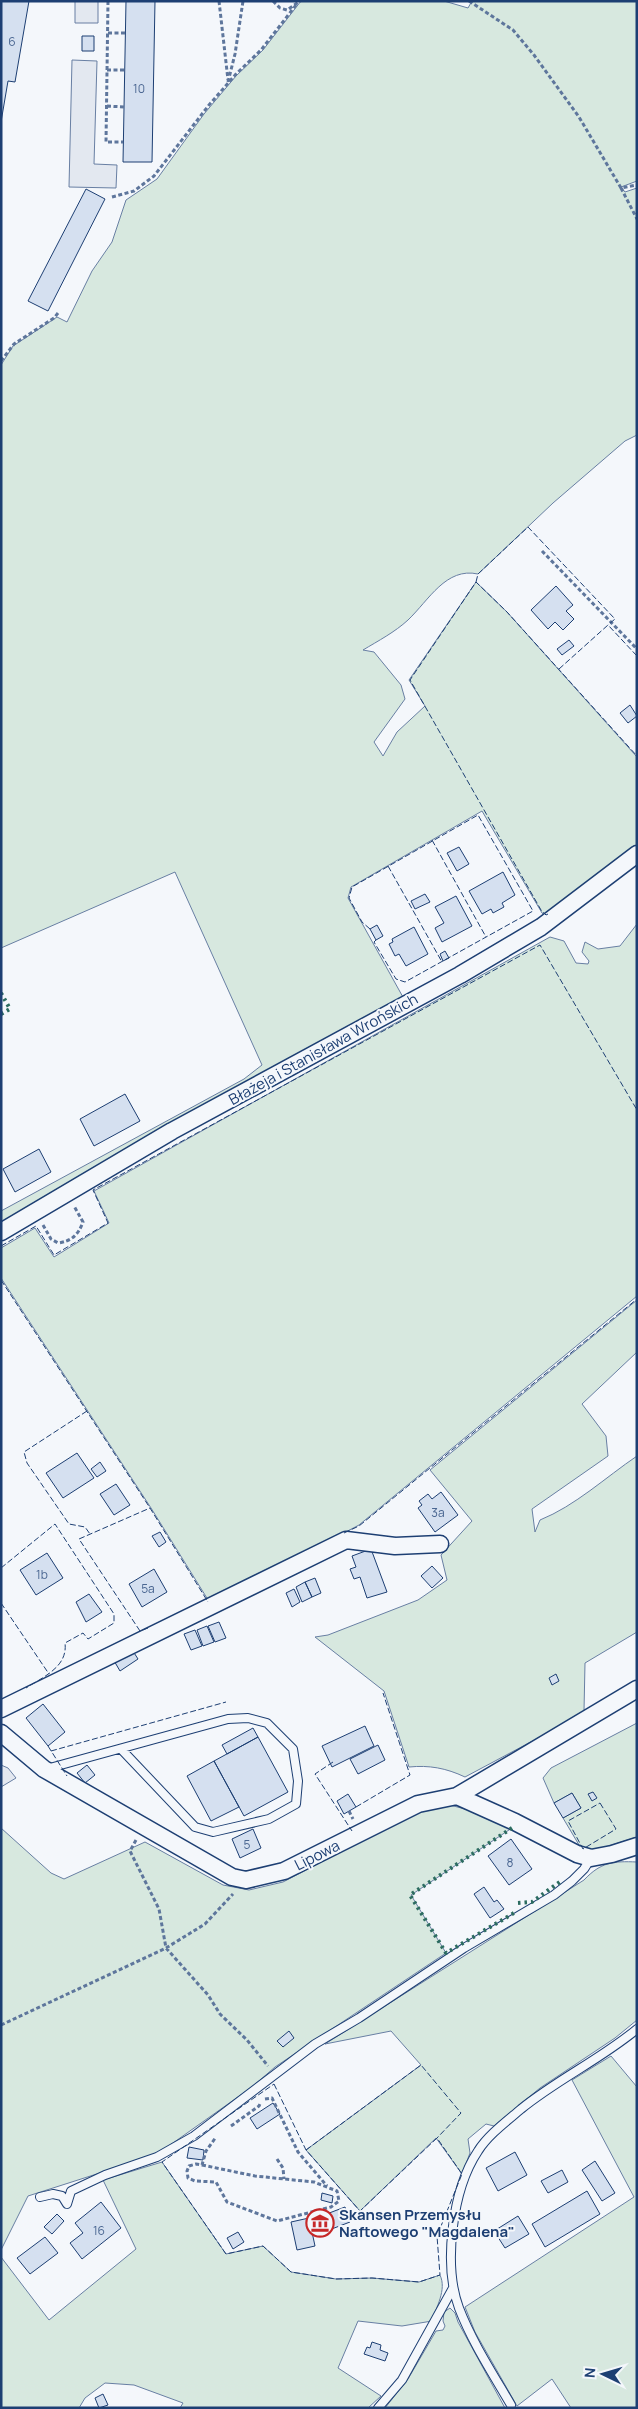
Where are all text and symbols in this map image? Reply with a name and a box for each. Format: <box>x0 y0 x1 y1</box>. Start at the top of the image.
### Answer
house number: 6 <box>8 33 16 50</box>
house number: 10 <box>133 80 145 97</box>
street label: Błażeja i Stanisława Wrońskich <box>225 988 421 1110</box>
house number: 3a <box>431 1504 445 1521</box>
house number: 1b <box>36 1566 48 1583</box>
house number: 5a <box>141 1580 155 1597</box>
street label: Lipowa <box>291 1835 343 1875</box>
house number: 5 <box>244 1836 251 1853</box>
house number: 8 <box>507 1854 514 1871</box>
place label: Skansen Przemysłu Naftowego "Magdalena" <box>339 2204 515 2242</box>
museum icon: Skansen Przemysłu Naftowego "Magdalena" <box>305 2208 335 2238</box>
house number: 16 <box>93 2222 105 2239</box>
north arrow <box>578 2349 628 2399</box>
text: N <box>580 2367 599 2379</box>

